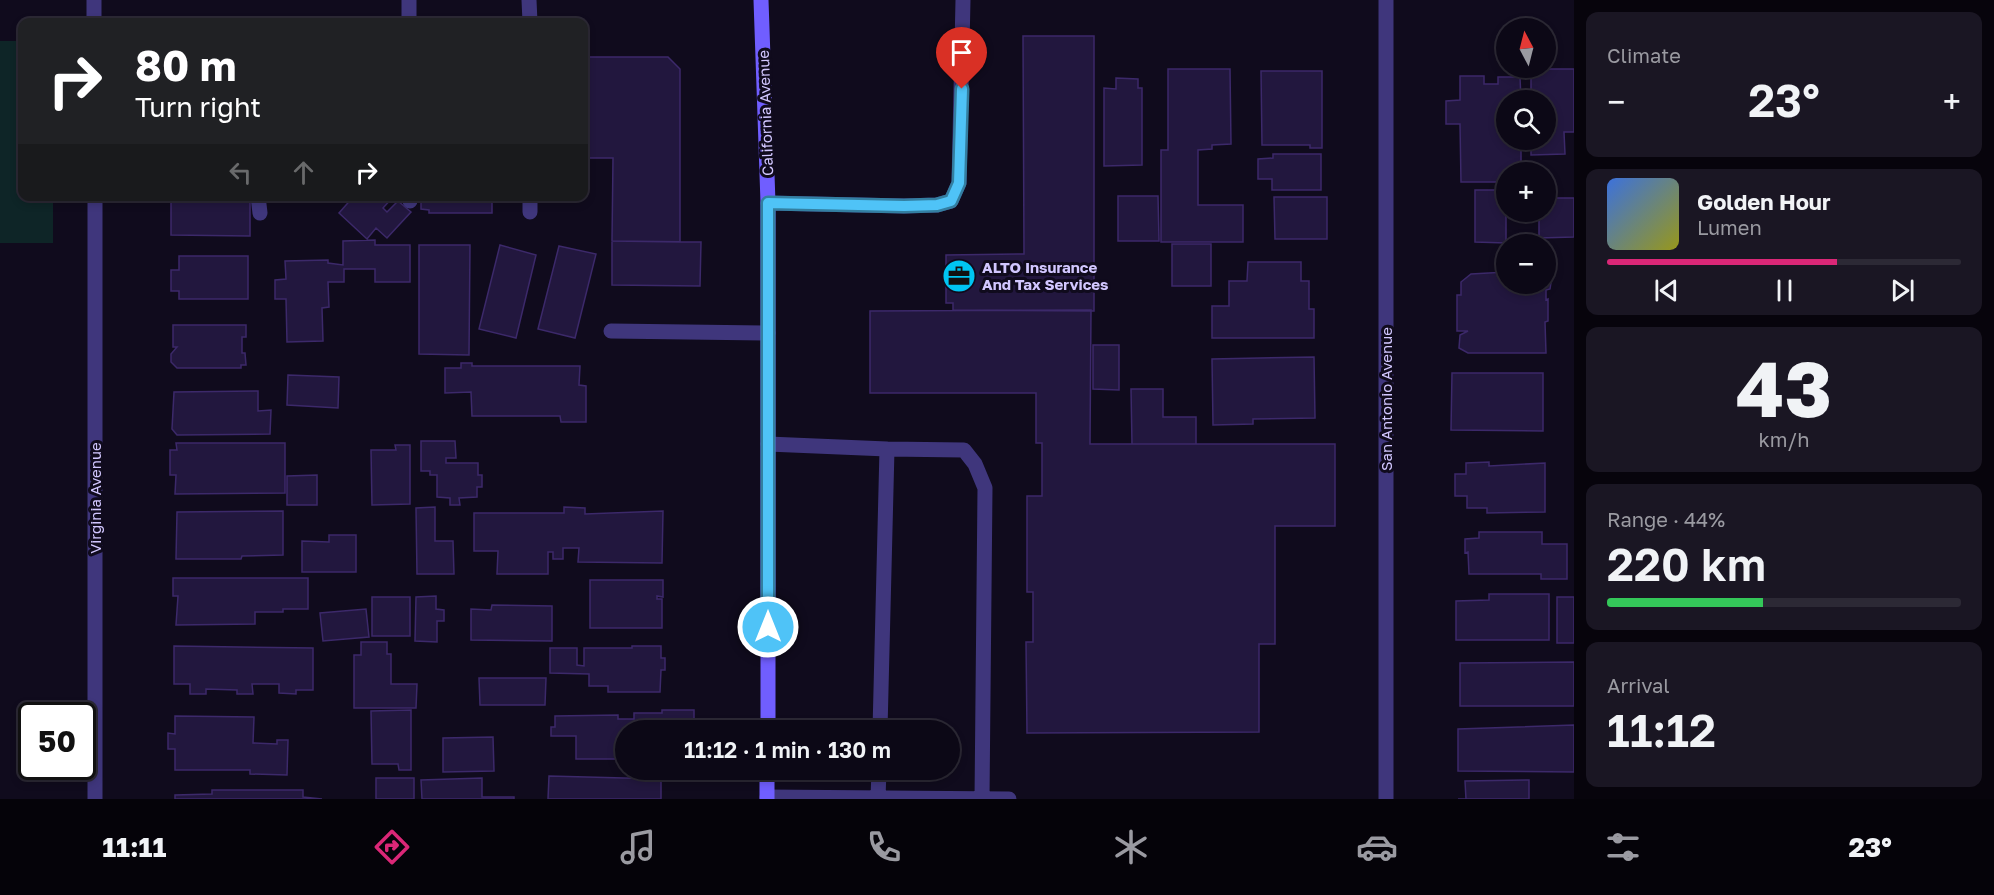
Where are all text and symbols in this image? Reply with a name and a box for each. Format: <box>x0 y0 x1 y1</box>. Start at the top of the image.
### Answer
north arrow <box>1496 18 1556 78</box>
map controls <box>1496 18 1556 294</box>
pin <box>936 27 987 89</box>
icon: arrive <box>945 36 978 69</box>
text: 80 m <box>135 40 236 90</box>
icon: right <box>36 42 114 120</box>
text: Climate <box>1607 43 1681 67</box>
street label: California Avenue <box>754 49 776 176</box>
text: 23° <box>1748 73 1820 127</box>
text: − <box>1607 82 1625 121</box>
text: + <box>1943 82 1961 121</box>
button: search <box>1496 90 1556 150</box>
text: Turn right <box>135 91 261 123</box>
icon: left <box>224 156 257 189</box>
icon: ahead <box>287 156 320 189</box>
icon: right <box>350 156 383 189</box>
button: + <box>1496 162 1556 222</box>
text: Golden Hour <box>1697 188 1831 215</box>
text: Lumen <box>1697 215 1762 239</box>
button: − <box>1496 234 1556 294</box>
office icon: ALTO Insurance And Tax Services <box>941 258 977 294</box>
place label: ALTO Insurance And Tax Services <box>982 258 1109 293</box>
icon: previous <box>1650 274 1683 307</box>
icon: pause <box>1768 274 1801 307</box>
icon: next <box>1886 274 1919 307</box>
street label: San Antonio Avenue <box>1377 327 1395 471</box>
text: 43 <box>1736 341 1832 434</box>
text: km/h <box>1759 427 1809 451</box>
street label: Virginia Avenue <box>86 442 104 554</box>
text: Range · 44% <box>1607 507 1725 531</box>
text: 220 km <box>1607 537 1766 591</box>
position arrow <box>736 595 800 659</box>
text: Arrival <box>1607 673 1670 697</box>
speed limit sign: 50 <box>18 702 96 780</box>
text: 11:12 <box>1607 703 1716 757</box>
text: 11:12 · 1 min · 130 m <box>684 736 891 763</box>
icon: directions <box>371 826 413 868</box>
icon: music <box>617 826 659 868</box>
icon: phone <box>863 826 905 868</box>
icon: climate <box>1110 826 1152 868</box>
icon: car <box>1356 826 1398 868</box>
icon: filters <box>1602 826 1644 868</box>
text: 11:11 <box>102 831 166 863</box>
text: 23° <box>1848 831 1892 863</box>

